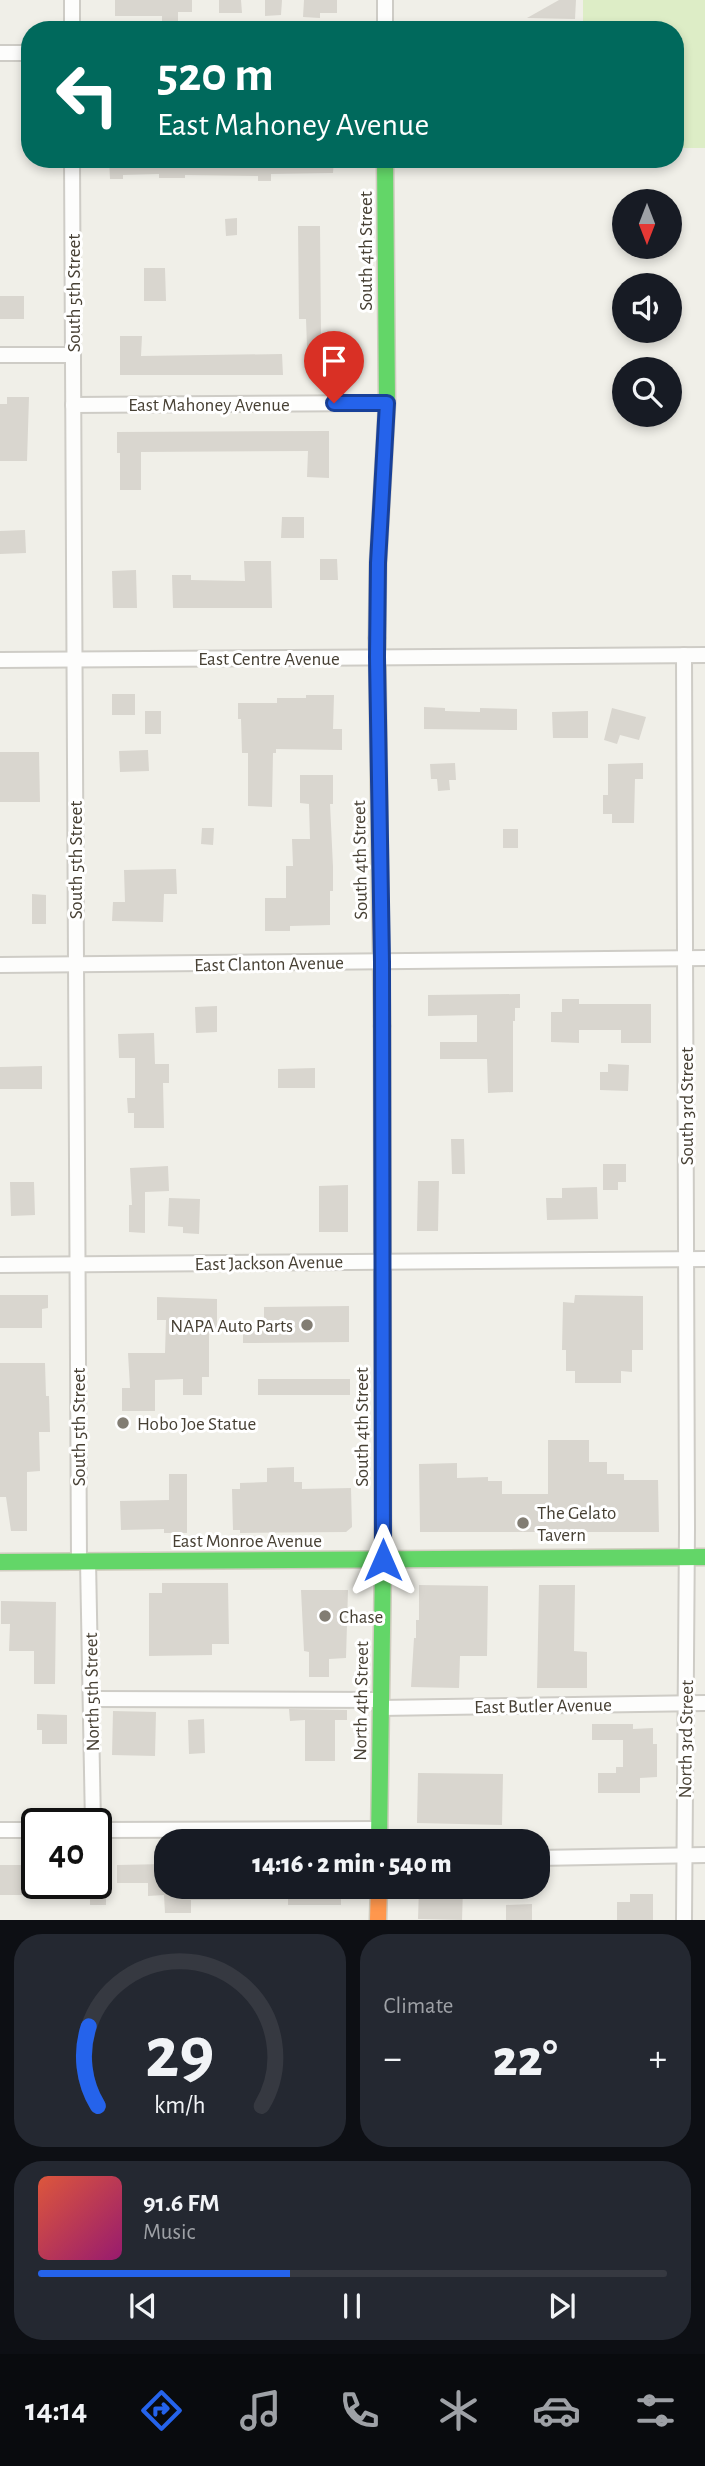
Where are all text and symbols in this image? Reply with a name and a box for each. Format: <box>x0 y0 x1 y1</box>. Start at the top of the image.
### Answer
icon: left <box>42 49 133 140</box>
text: 520 m <box>157 51 274 100</box>
text: East Mahoney Avenue <box>157 109 429 141</box>
north arrow <box>612 189 682 259</box>
map controls <box>612 189 682 427</box>
street label: South 4th Street <box>357 191 376 311</box>
street label: South 5th Street <box>65 234 84 352</box>
button: sound <box>612 273 682 343</box>
pin <box>304 331 364 403</box>
icon: arrive <box>315 342 353 380</box>
button: search <box>612 357 682 427</box>
street label: East Mahoney Avenue <box>128 396 290 415</box>
street label: East Centre Avenue <box>198 650 340 669</box>
street label: South 4th Street <box>350 800 371 920</box>
street label: South 5th Street <box>67 801 86 919</box>
street label: East Clanton Avenue <box>194 954 344 975</box>
street label: South 3rd Street <box>678 1047 697 1165</box>
street label: East Jackson Avenue <box>195 1253 343 1274</box>
place label: NAPA Auto Parts <box>170 1317 293 1336</box>
marker: NAPA Auto Parts <box>299 1317 315 1333</box>
street label: South 4th Street <box>353 1367 372 1487</box>
street label: South 5th Street <box>70 1368 89 1486</box>
marker: Hobo Joe Statue <box>115 1415 131 1431</box>
place label: Hobo Joe Statue <box>137 1415 256 1434</box>
place label: The Gelato Tavern <box>537 1504 616 1545</box>
marker: The Gelato Tavern <box>515 1515 531 1531</box>
position arrow <box>346 1523 420 1597</box>
street label: East Monroe Avenue <box>172 1532 322 1551</box>
marker: Chase <box>317 1608 333 1624</box>
place label: Chase <box>339 1608 383 1627</box>
street label: North 5th Street <box>82 1632 103 1751</box>
street label: North 4th Street <box>351 1641 372 1761</box>
street label: North 3rd Street <box>676 1680 697 1798</box>
street label: East Butler Avenue <box>474 1696 612 1717</box>
speed limit sign: 40 <box>21 1808 112 1899</box>
text: 14:16 · 2 min · 540 m <box>252 1851 452 1877</box>
text: Climate <box>384 1995 453 2018</box>
text: 29 <box>145 2019 214 2092</box>
text: 22° <box>493 2033 558 2085</box>
text: − <box>384 2040 402 2078</box>
text: + <box>649 2040 667 2078</box>
text: km/h <box>154 2093 206 2118</box>
text: 91.6 FM <box>143 2190 220 2216</box>
text: Music <box>143 2221 195 2244</box>
icon: previous <box>124 2287 162 2325</box>
icon: pause <box>333 2287 371 2325</box>
icon: next <box>543 2287 581 2325</box>
icon: directions <box>137 2386 186 2435</box>
icon: music <box>236 2386 285 2435</box>
icon: phone <box>335 2386 384 2435</box>
icon: climate <box>434 2386 483 2435</box>
icon: car <box>532 2386 581 2435</box>
icon: filters <box>631 2386 680 2435</box>
text: 14:14 <box>25 2394 87 2426</box>

